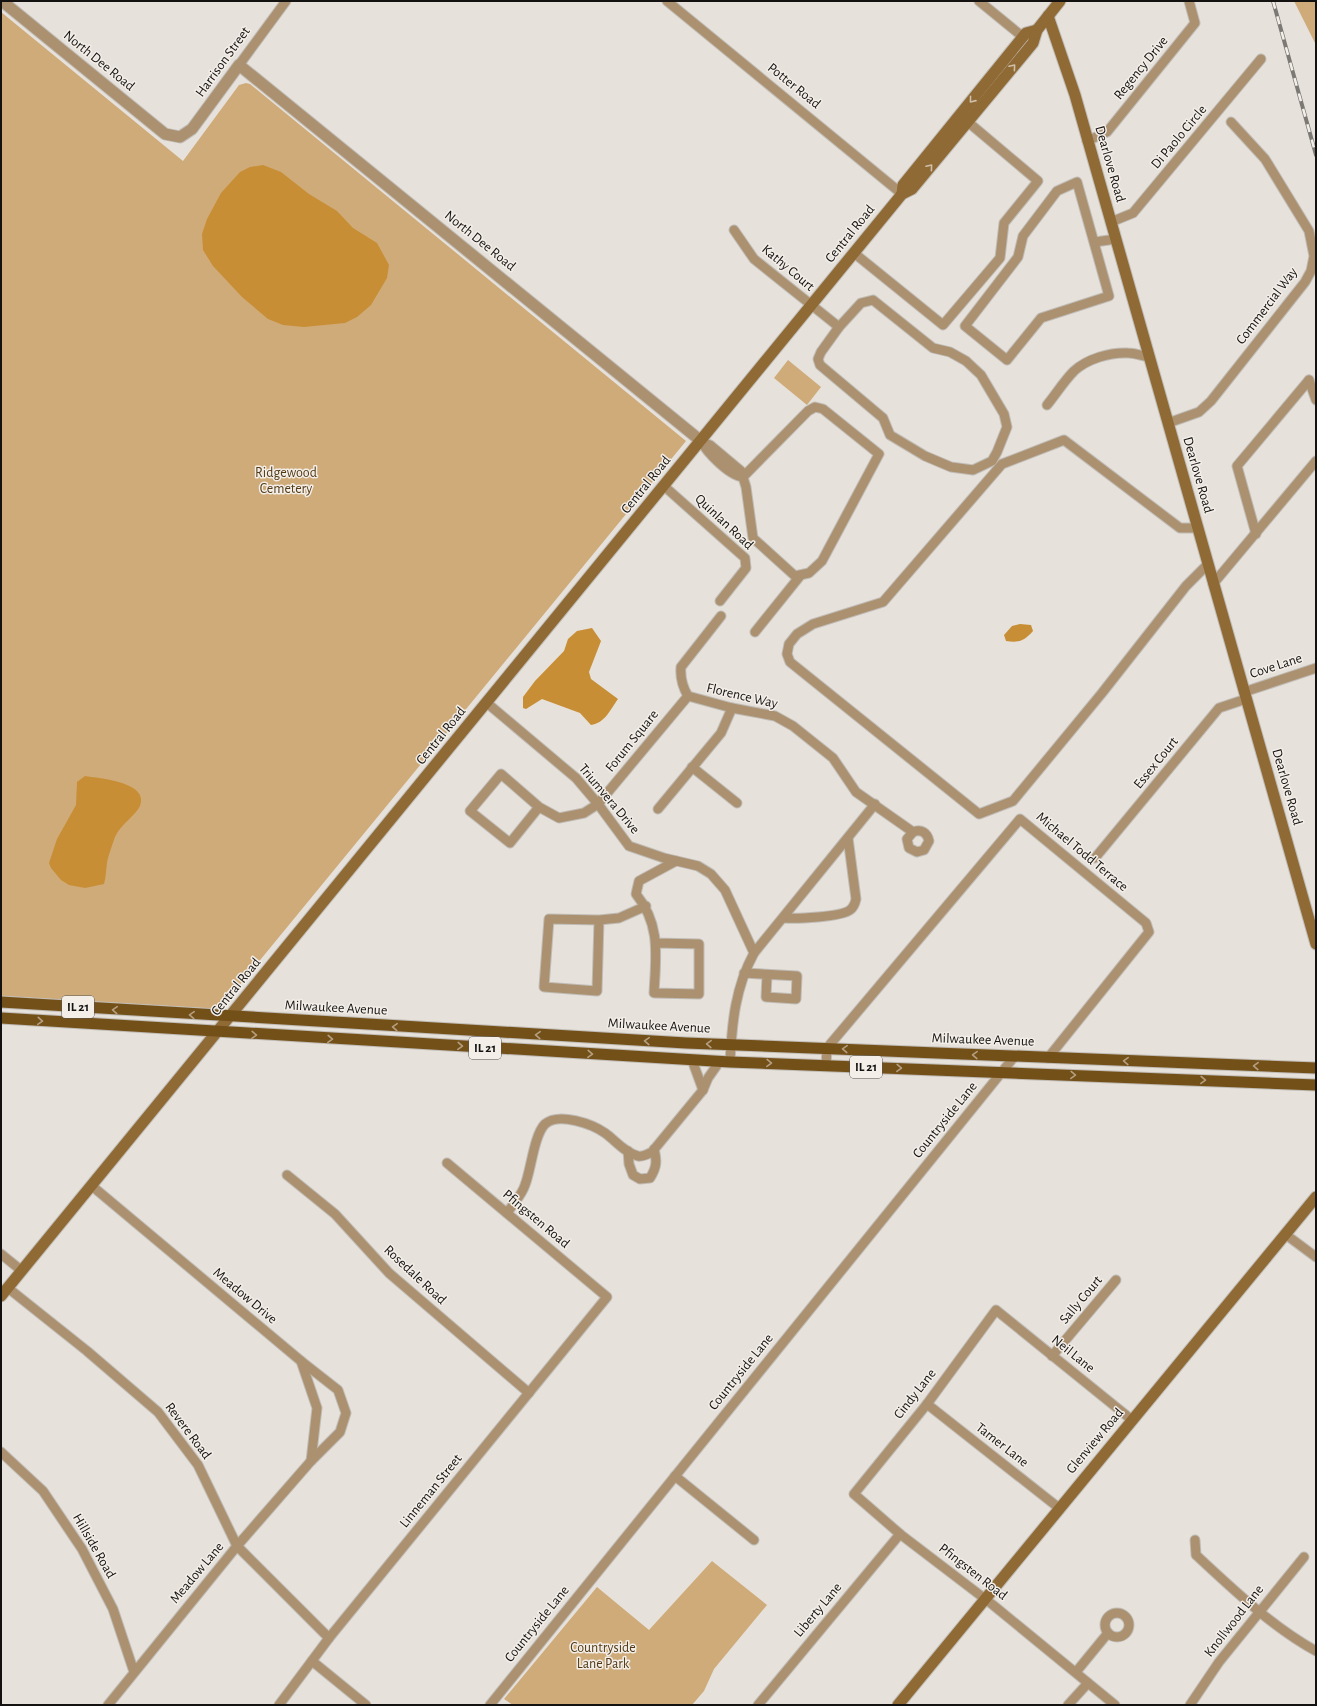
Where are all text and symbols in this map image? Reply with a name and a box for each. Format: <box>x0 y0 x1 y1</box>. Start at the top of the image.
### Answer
street label: Harrison Street <box>193 24 253 99</box>
street label: North Dee Road <box>61 28 137 94</box>
street label: Regency Drive <box>1111 34 1171 102</box>
street label: Potter Road <box>765 61 823 111</box>
one-way arrow <box>1009 65 1016 72</box>
one-way arrow <box>970 95 977 103</box>
street label: Di Paolo Circle <box>1149 103 1209 171</box>
street label: Dearlove Road <box>1092 124 1128 204</box>
one-way arrow <box>926 165 933 172</box>
street label: Central Road <box>823 203 877 265</box>
street label: North Dee Road <box>442 208 518 274</box>
street label: Kathy Court <box>759 242 817 294</box>
street label: Commercial Way <box>1234 265 1300 347</box>
street label: Dearlove Road <box>1180 435 1216 515</box>
street label: Central Road <box>619 454 673 516</box>
park label: Ridgewood Cemetery <box>255 466 317 496</box>
street label: Quinlan Road <box>692 492 756 552</box>
street label: Cove Lane <box>1248 651 1304 681</box>
street label: Florence Way <box>705 681 779 711</box>
street label: Central Road <box>414 705 468 767</box>
street label: Forum Square <box>603 707 661 775</box>
street label: Essex Court <box>1131 734 1181 791</box>
street label: Dearlove Road <box>1269 747 1305 827</box>
street label: Triumvera Drive <box>576 761 642 837</box>
street label: Michael Todd Terrace <box>1033 810 1131 894</box>
street label: Central Road <box>209 956 263 1018</box>
road number: IL 21 <box>62 996 94 1018</box>
street label: Milwaukee Avenue <box>284 998 388 1018</box>
one-way arrow <box>112 1005 118 1014</box>
one-way arrow <box>189 1010 195 1019</box>
street label: Milwaukee Avenue <box>607 1016 711 1036</box>
one-way arrow <box>37 1017 43 1025</box>
one-way arrow <box>392 1022 398 1031</box>
one-way arrow <box>251 1030 257 1039</box>
one-way arrow <box>535 1031 541 1039</box>
street label: Milwaukee Avenue <box>931 1031 1035 1049</box>
one-way arrow <box>327 1035 333 1043</box>
road number: IL 21 <box>469 1037 501 1059</box>
one-way arrow <box>644 1037 650 1046</box>
one-way arrow <box>706 1040 712 1048</box>
one-way arrow <box>457 1042 463 1051</box>
one-way arrow <box>842 1045 848 1054</box>
one-way arrow <box>587 1049 593 1058</box>
one-way arrow <box>972 1051 978 1059</box>
road number: IL 21 <box>850 1056 882 1078</box>
one-way arrow <box>1123 1057 1129 1065</box>
one-way arrow <box>766 1059 772 1068</box>
one-way arrow <box>1253 1062 1259 1071</box>
one-way arrow <box>896 1064 902 1073</box>
one-way arrow <box>1070 1071 1076 1080</box>
one-way arrow <box>1200 1076 1206 1084</box>
street label: Countryside Lane <box>910 1079 980 1161</box>
street label: Pfingsten Road <box>500 1187 572 1251</box>
street label: Rosedale Road <box>381 1243 449 1307</box>
street label: Meadow Drive <box>210 1265 280 1327</box>
street label: Sally Court <box>1057 1273 1105 1327</box>
street label: Countryside Lane <box>706 1331 776 1413</box>
street label: Neil Lane <box>1049 1333 1097 1375</box>
street label: Cindy Lane <box>891 1366 939 1422</box>
street label: Revere Road <box>162 1400 214 1462</box>
street label: Glenview Road <box>1064 1406 1126 1476</box>
street label: Tamer Lane <box>973 1420 1031 1470</box>
street label: Linneman Street <box>397 1451 465 1530</box>
street label: Hillside Road <box>70 1511 118 1581</box>
street label: Meadow Lane <box>167 1540 227 1606</box>
street label: Pfingsten Road <box>936 1541 1010 1603</box>
street label: Liberty Lane <box>791 1580 845 1640</box>
street label: Knollwood Lane <box>1202 1582 1266 1660</box>
street label: Countryside Lane <box>502 1583 572 1665</box>
park label: Countryside Lane Park <box>570 1641 636 1671</box>

